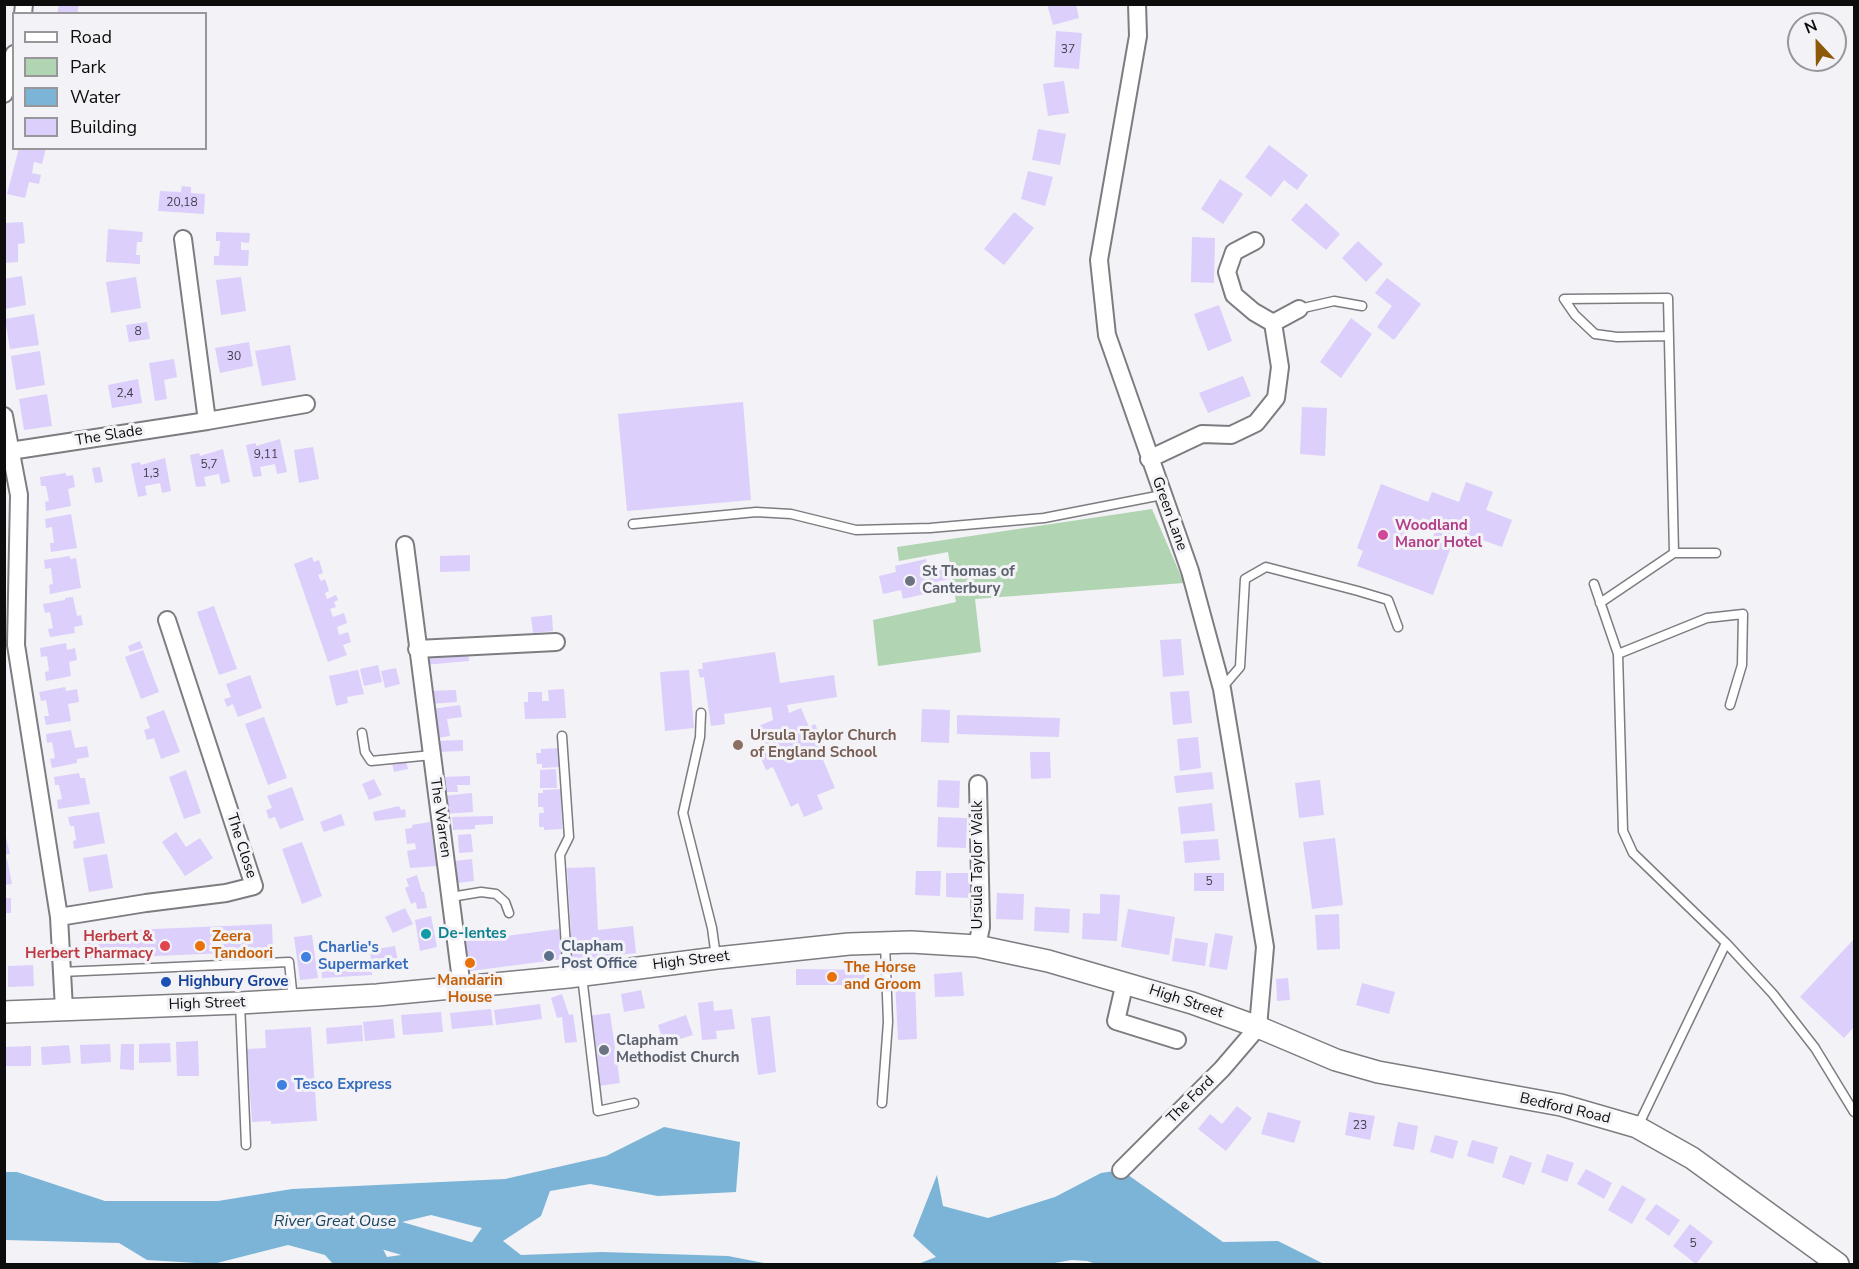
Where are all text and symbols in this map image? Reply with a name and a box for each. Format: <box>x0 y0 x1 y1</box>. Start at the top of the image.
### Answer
legend <box>12 12 207 150</box>
north arrow <box>1787 12 1847 72</box>
text: N <box>1801 15 1821 40</box>
text: Road <box>70 25 112 49</box>
house number: 37 <box>1061 43 1075 57</box>
text: Park <box>70 55 106 79</box>
text: Water <box>70 85 121 109</box>
text: Building <box>70 115 137 139</box>
house number: 20,18 <box>166 196 198 210</box>
house number: 8 <box>134 325 142 339</box>
house number: 30 <box>227 350 241 364</box>
house number: 2,4 <box>116 387 134 401</box>
street label: The Slade <box>74 422 144 450</box>
house number: 9,11 <box>254 448 278 462</box>
house number: 5,7 <box>200 458 218 472</box>
house number: 1,3 <box>142 467 160 481</box>
street label: Green Lane <box>1147 475 1191 553</box>
place label: Woodland Manor Hotel <box>1395 517 1482 552</box>
marker: Woodland Manor Hotel <box>1376 528 1390 542</box>
place label: St Thomas of Canterbury <box>922 563 1015 598</box>
marker: St Thomas of Canterbury <box>903 574 917 588</box>
place label: Ursula Taylor Church of England School <box>750 727 897 762</box>
marker: Ursula Taylor Church of England School <box>731 738 745 752</box>
street label: The Warren <box>426 777 454 859</box>
street label: Ursula Taylor Walk <box>969 800 987 930</box>
street label: The Close <box>222 811 260 881</box>
house number: 5 <box>1205 875 1213 889</box>
place label: De-Ientes <box>438 925 507 943</box>
marker: De-Ientes <box>419 927 433 941</box>
place label: Herbert & Herbert Pharmacy <box>25 928 153 963</box>
place label: Zeera Tandoori <box>212 928 273 963</box>
place label: Clapham Post Office <box>561 938 637 973</box>
marker: Herbert & Herbert Pharmacy <box>158 939 172 953</box>
marker: Zeera Tandoori <box>193 939 207 953</box>
place label: Charlie's Supermarket <box>318 939 408 974</box>
street label: High Street <box>652 947 730 975</box>
marker: Clapham Post Office <box>542 949 556 963</box>
marker: Charlie's Supermarket <box>299 950 313 964</box>
marker: Mandarin House <box>463 956 477 970</box>
place label: The Horse and Groom <box>844 959 921 994</box>
marker: The Horse and Groom <box>825 970 839 984</box>
place label: Mandarin House <box>437 972 503 1007</box>
place label: Highbury Grove <box>178 973 288 991</box>
marker: Highbury Grove <box>159 975 173 989</box>
street label: High Street <box>1147 982 1225 1022</box>
street label: High Street <box>168 994 246 1014</box>
place label: Clapham Methodist Church <box>616 1032 739 1067</box>
marker: Clapham Methodist Church <box>597 1043 611 1057</box>
street label: The Ford <box>1164 1073 1218 1127</box>
place label: Tesco Express <box>294 1076 392 1094</box>
marker: Tesco Express <box>275 1078 289 1092</box>
street label: Bedford Road <box>1518 1090 1612 1128</box>
house number: 23 <box>1353 1119 1367 1133</box>
water label: River Great Ouse <box>274 1212 396 1232</box>
house number: 5 <box>1689 1237 1697 1251</box>

